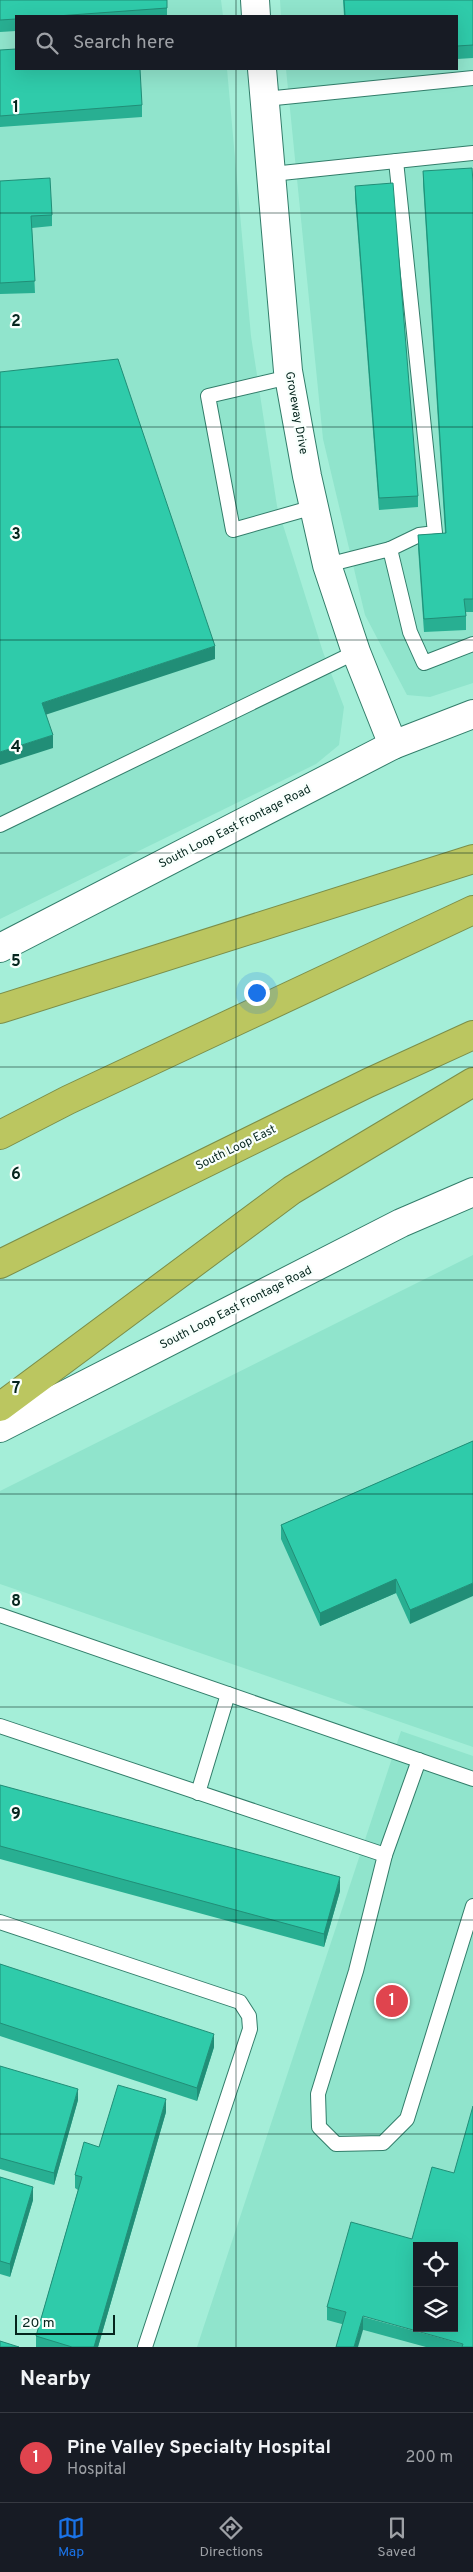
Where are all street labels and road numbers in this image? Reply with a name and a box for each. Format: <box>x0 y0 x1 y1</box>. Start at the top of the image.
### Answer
street label: Groveway Drive <box>281 370 311 456</box>
street label: South Loop East Frontage Road <box>156 782 314 872</box>
street label: South Loop East <box>193 1122 279 1174</box>
street label: South Loop East Frontage Road <box>157 1263 315 1353</box>

